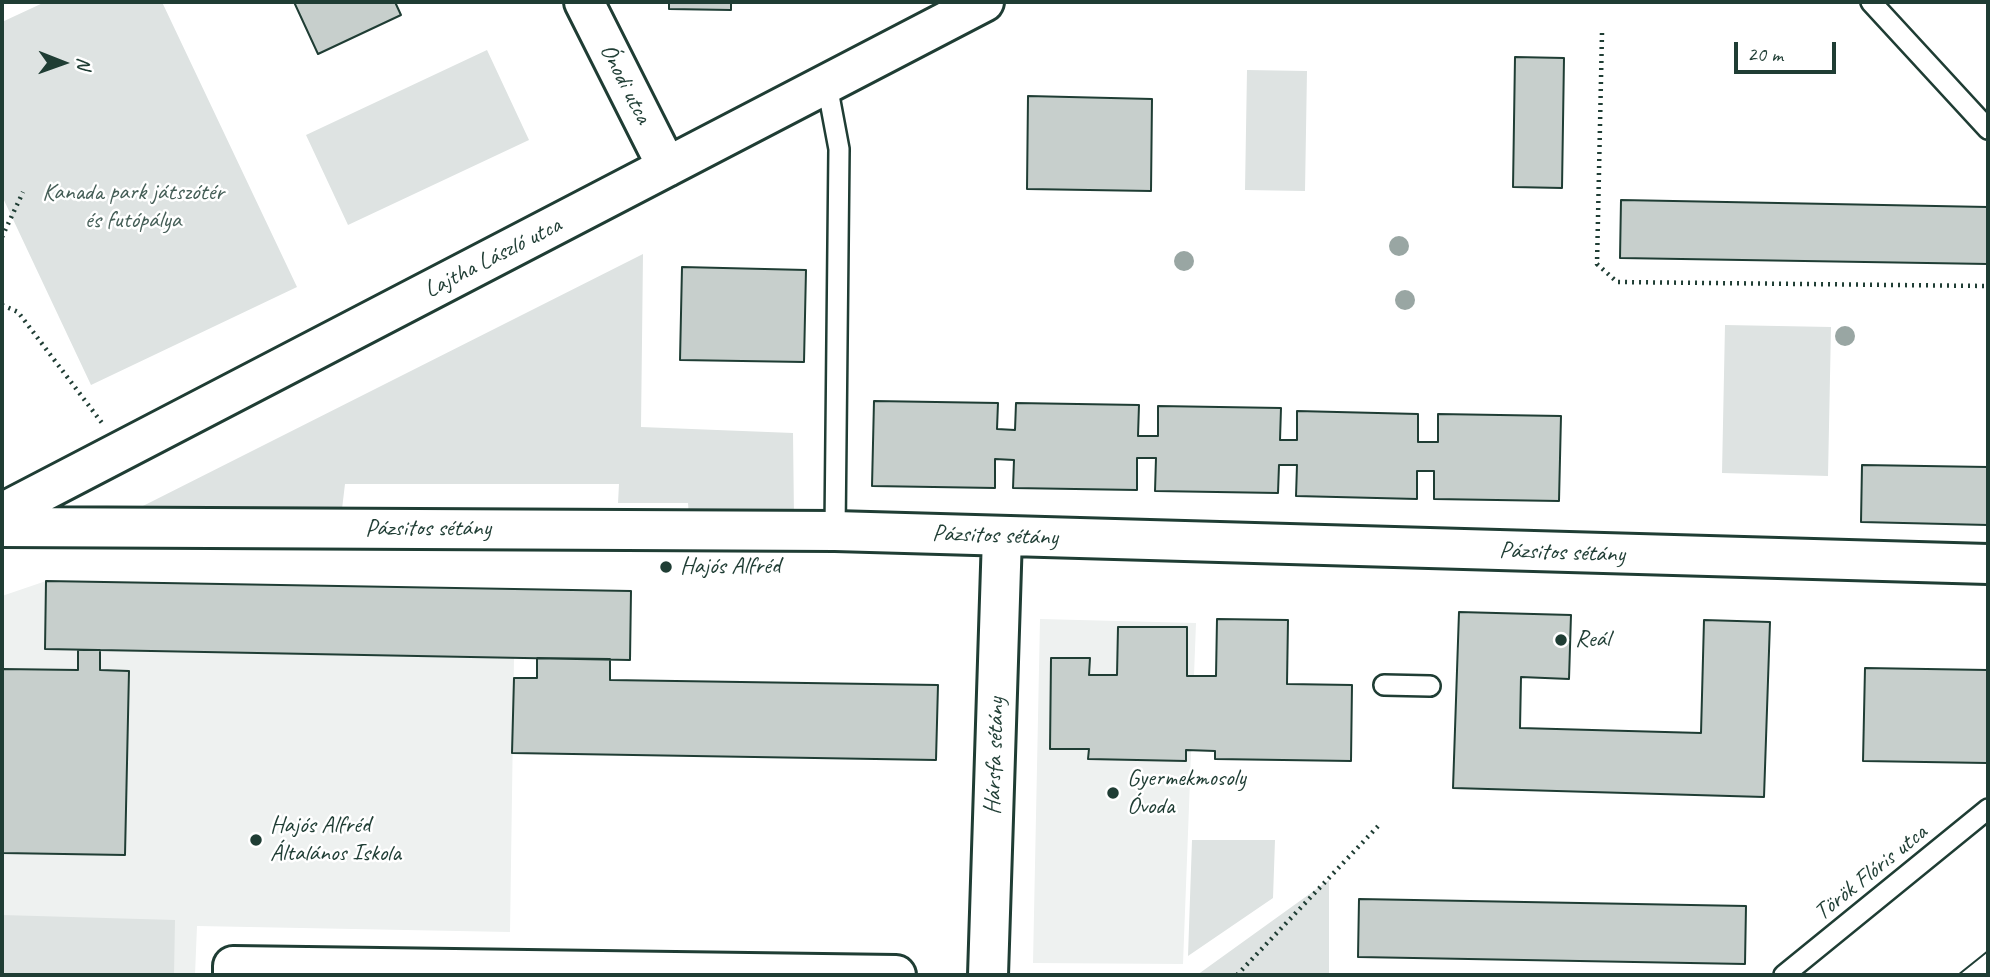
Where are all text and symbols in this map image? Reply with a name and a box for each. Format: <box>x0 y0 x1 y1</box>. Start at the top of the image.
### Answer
north arrow <box>28 28 98 98</box>
scale bar <box>1738 28 1840 72</box>
street label: Ónodi utca <box>593 39 657 129</box>
text: 20 m <box>1747 41 1783 67</box>
text: N <box>72 57 96 69</box>
park label: Kanada park játszótér és futópálya <box>42 179 224 235</box>
street label: Lajtha László utca <box>420 211 566 305</box>
street label: Pázsitos sétány <box>365 515 491 543</box>
street label: Pázsitos sétány <box>932 519 1058 553</box>
street label: Pázsitos sétány <box>1499 536 1625 570</box>
place label: Hajós Alfréd <box>680 553 780 581</box>
marker: Hajós Alfréd <box>658 559 674 575</box>
place label: Reál <box>1575 626 1610 654</box>
marker: Reál <box>1553 632 1569 648</box>
street label: Hársfa sétány <box>979 697 1011 815</box>
place label: Gyermekmosoly Óvoda <box>1127 765 1246 821</box>
marker: Gyermekmosoly Óvoda <box>1105 785 1121 801</box>
place label: Hajós Alfréd Általános Iskola <box>270 812 401 868</box>
street label: Török Flóris utca <box>1809 819 1933 927</box>
marker: Hajós Alfréd Általános Iskola <box>248 832 264 848</box>

